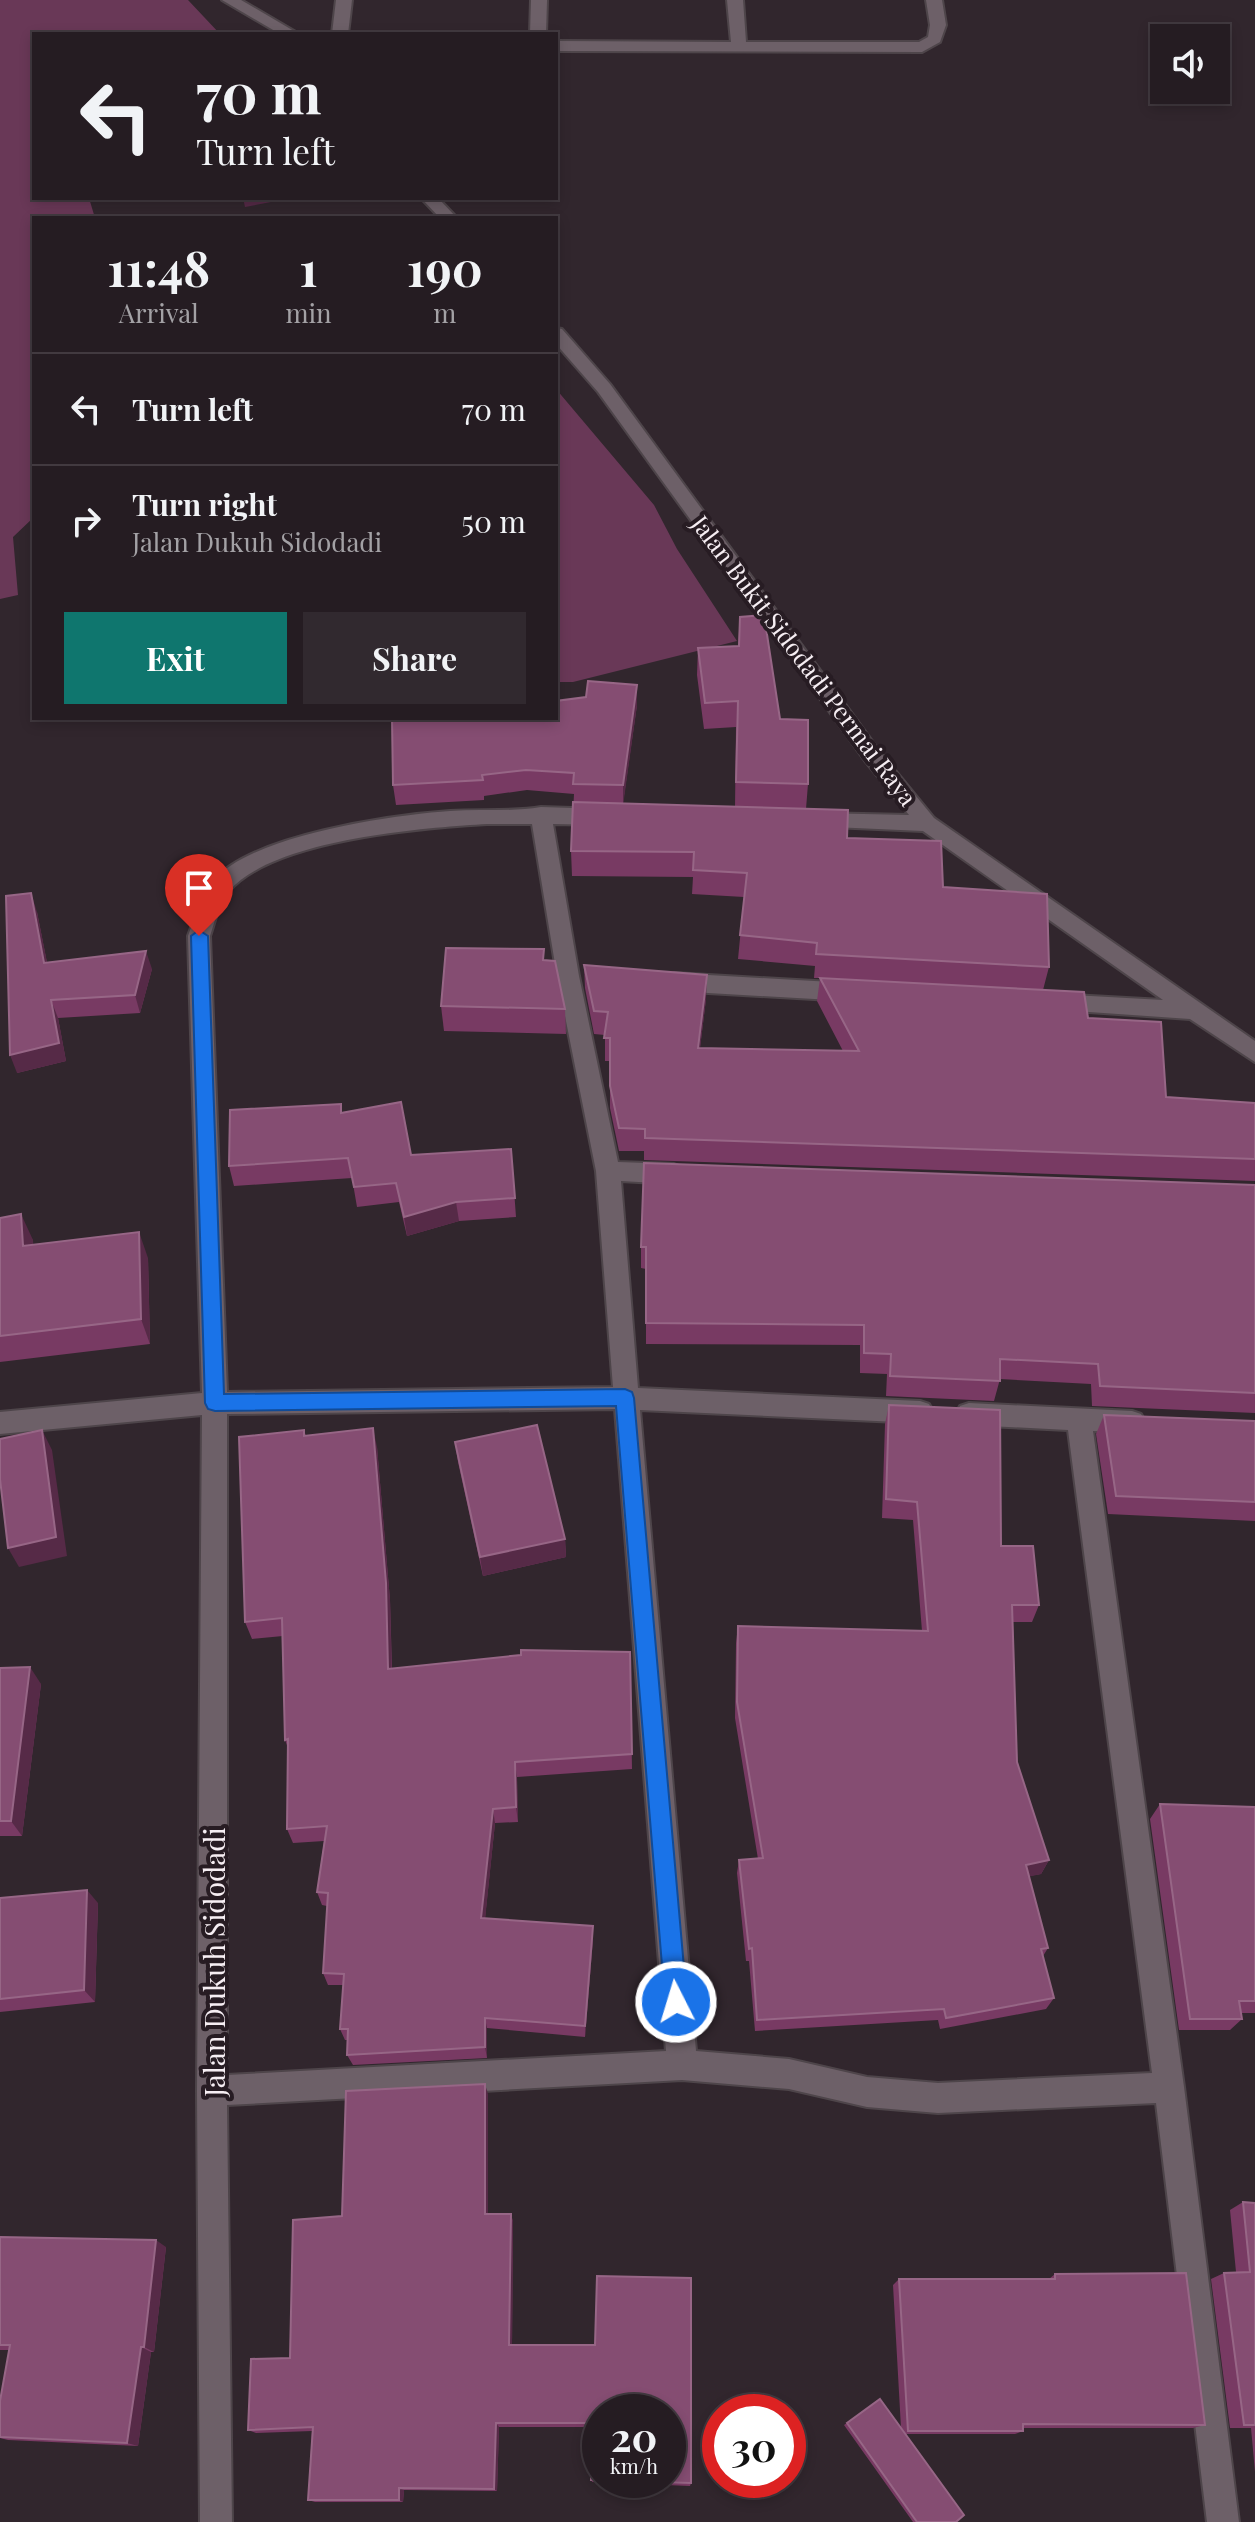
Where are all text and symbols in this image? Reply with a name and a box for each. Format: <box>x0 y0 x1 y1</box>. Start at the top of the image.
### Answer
map controls <box>1150 24 1230 104</box>
button: sound <box>1150 24 1230 104</box>
text: 70 m <box>196 54 321 129</box>
icon: left <box>64 64 168 168</box>
text: Turn left <box>196 126 335 174</box>
text: 11:48 <box>107 235 210 299</box>
text: 1 <box>299 235 318 299</box>
text: 190 <box>407 235 483 299</box>
text: Arrival <box>119 295 199 330</box>
text: min <box>285 295 332 330</box>
text: m <box>433 295 456 330</box>
icon: left <box>64 387 108 431</box>
text: Turn left <box>132 389 253 429</box>
text: 70 m <box>462 389 526 429</box>
text: Turn right <box>132 484 277 524</box>
icon: right <box>64 499 108 543</box>
text: 50 m <box>461 501 526 541</box>
street label: Jalan Bukit Sidodadi Permai Raya <box>685 508 925 812</box>
text: Jalan Dukuh Sidodadi <box>132 524 382 559</box>
button: Exit <box>64 612 287 704</box>
button: Share <box>303 612 526 704</box>
pin <box>165 854 233 936</box>
icon: arrive <box>177 866 221 910</box>
street label: Jalan Dukuh Sidodadi <box>195 1827 232 2098</box>
position arrow <box>634 1960 718 2044</box>
speed limit sign: 30 <box>702 2394 806 2498</box>
text: 20 <box>611 2409 657 2462</box>
text: km/h <box>610 2452 658 2479</box>

